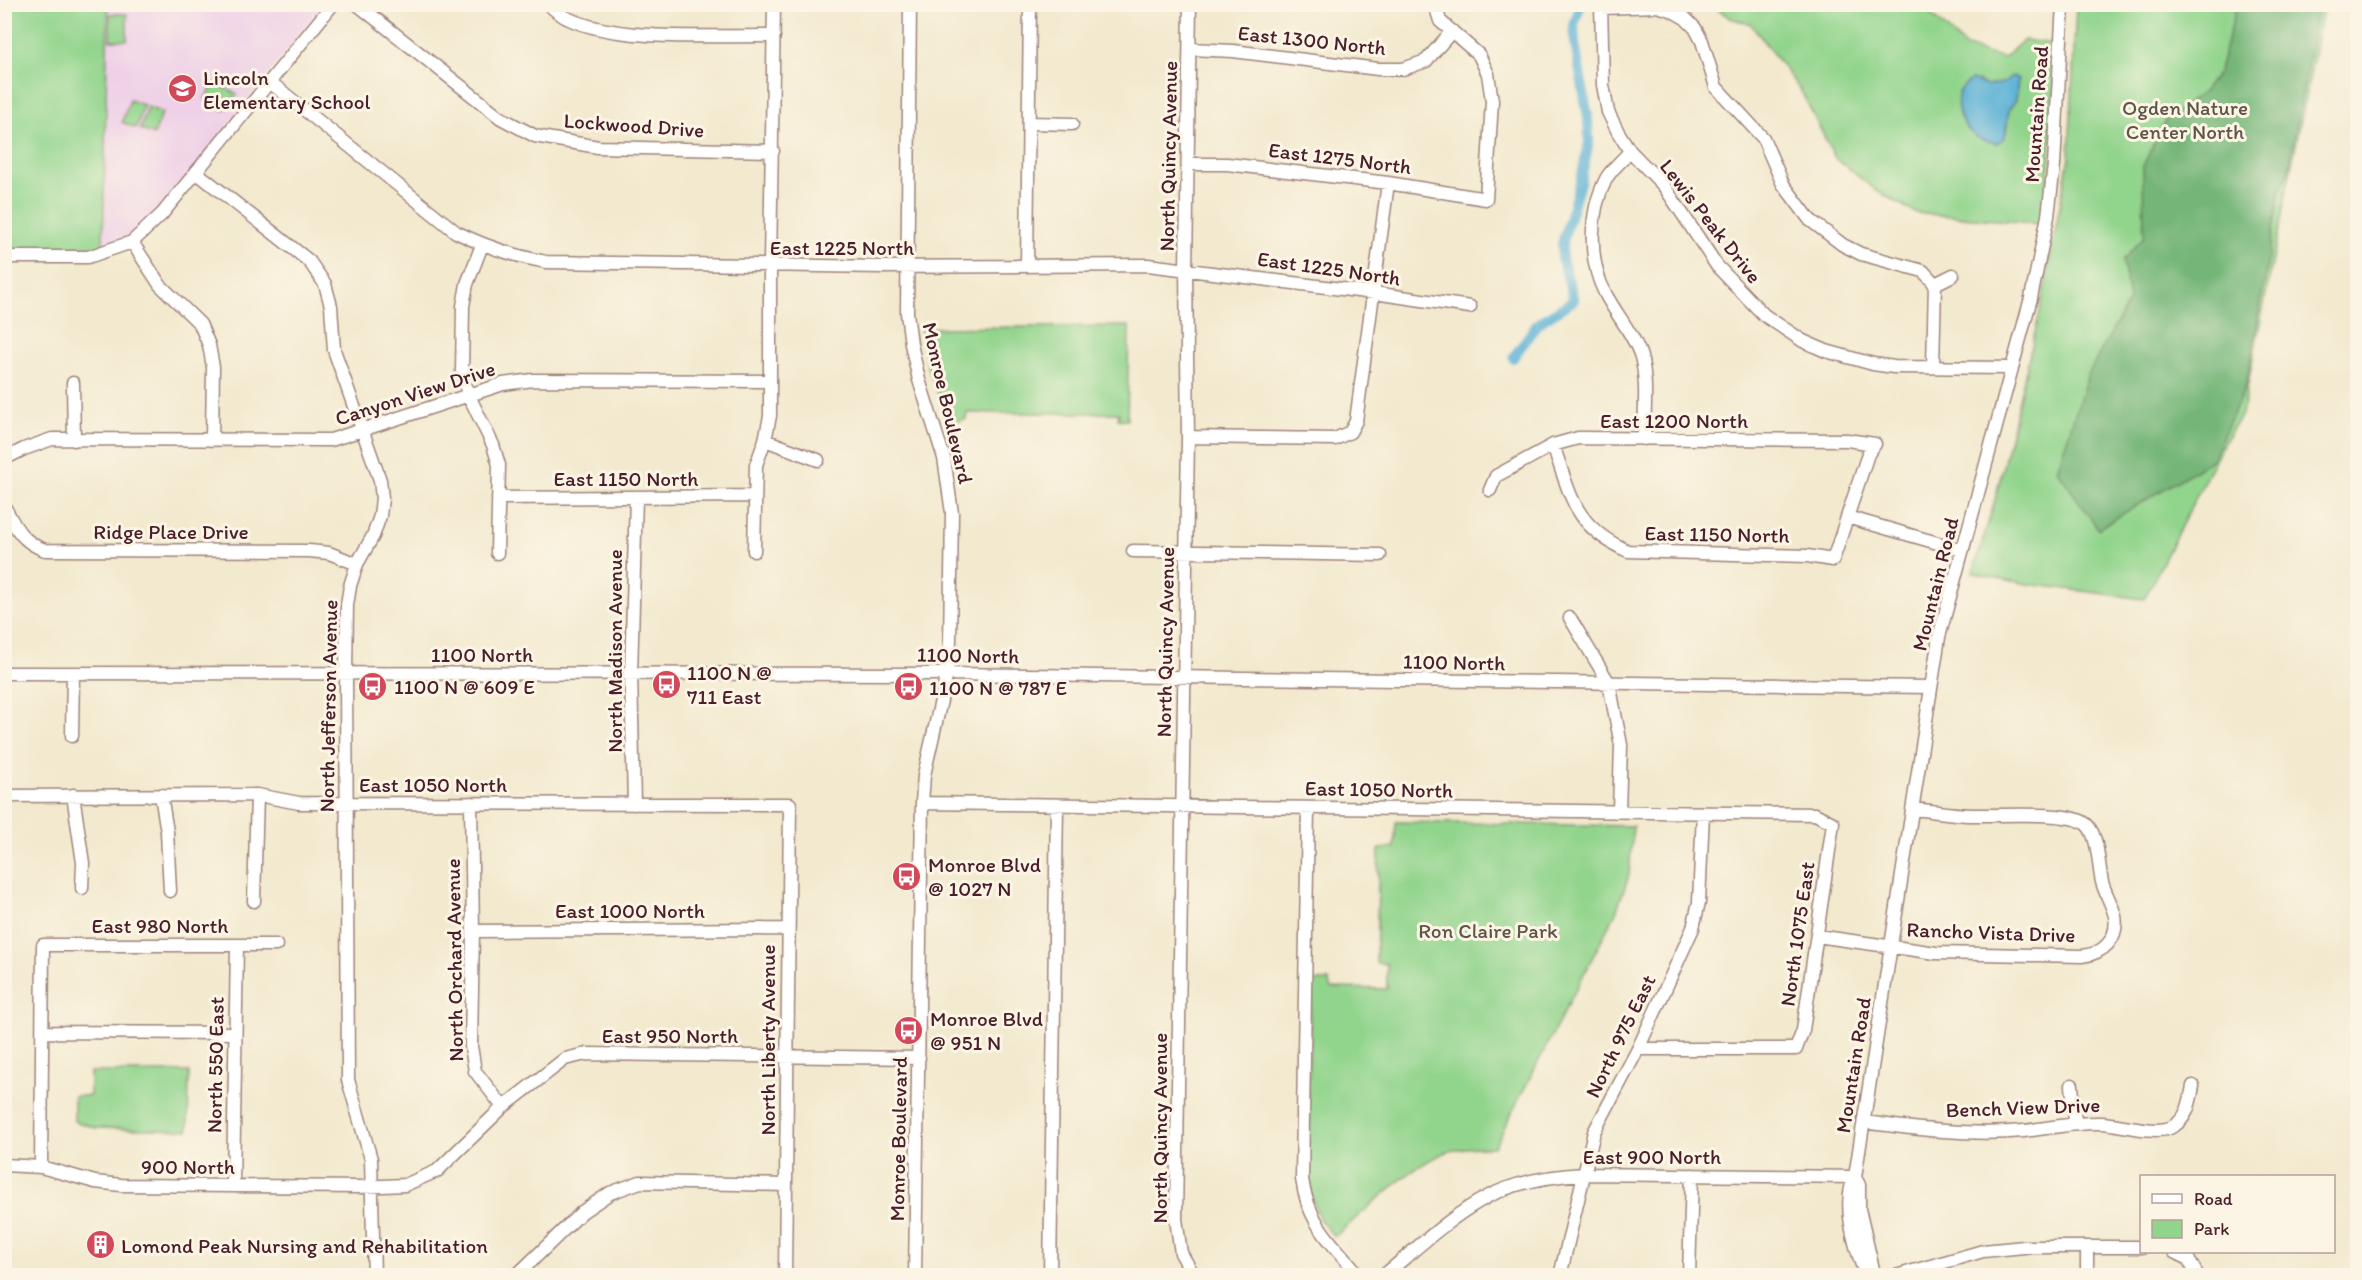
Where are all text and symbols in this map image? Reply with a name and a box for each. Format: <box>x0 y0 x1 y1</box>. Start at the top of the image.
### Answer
street label: East 1300 North <box>1237 20 1387 60</box>
street label: Mountain Road <box>2019 44 2053 183</box>
street label: North Quincy Avenue <box>1154 60 1182 252</box>
place label: Lincoln Elementary School <box>203 65 371 114</box>
school or university icon: Lincoln Elementary School <box>166 73 198 105</box>
park label: Ogden Nature Center North <box>2122 95 2248 144</box>
street label: Lockwood Drive <box>563 108 705 142</box>
street label: East 1275 North <box>1267 137 1413 179</box>
street label: Lewis Peak Drive <box>1655 154 1767 288</box>
street label: East 1225 North <box>770 235 914 260</box>
street label: East 1225 North <box>1256 246 1402 290</box>
street label: Monroe Boulevard <box>917 320 979 487</box>
street label: Canyon View Drive <box>332 355 498 431</box>
street label: East 1200 North <box>1600 408 1748 433</box>
street label: East 1150 North <box>554 466 698 491</box>
street label: Mountain Road <box>1906 514 1964 654</box>
street label: Ridge Place Drive <box>93 519 249 544</box>
street label: East 1150 North <box>1644 520 1790 548</box>
street label: North Quincy Avenue <box>1151 546 1179 738</box>
street label: North Madison Avenue <box>602 549 627 753</box>
street label: North Jefferson Avenue <box>314 599 342 813</box>
street label: 1100 North <box>431 642 533 667</box>
street label: 1100 North <box>917 642 1019 668</box>
street label: 1100 North <box>1403 649 1505 675</box>
place label: 1100 N @ 711 East <box>687 660 772 709</box>
bus stop icon: 1100 N @ 711 East <box>650 668 682 700</box>
bus stop icon: 1100 N @ 609 E <box>357 670 389 702</box>
bus stop icon: 1100 N @ 787 E <box>892 671 924 703</box>
place label: 1100 N @ 609 E <box>394 674 535 699</box>
place label: 1100 N @ 787 E <box>929 675 1067 700</box>
street label: East 1050 North <box>359 772 507 797</box>
street label: East 1050 North <box>1305 775 1453 803</box>
place label: Monroe Blvd @ 1027 N <box>928 852 1041 901</box>
street label: North Orchard Avenue <box>440 858 468 1062</box>
bus stop icon: Monroe Blvd @ 1027 N <box>891 860 923 892</box>
street label: North 1075 East <box>1774 860 1820 1008</box>
street label: East 1000 North <box>555 898 705 923</box>
street label: East 980 North <box>92 913 228 938</box>
street label: Rancho Vista Drive <box>1906 917 2076 947</box>
park label: Ron Claire Park <box>1418 918 1558 943</box>
street label: North Liberty Avenue <box>755 944 780 1136</box>
street label: North 975 East <box>1579 970 1661 1102</box>
street label: Mountain Road <box>1830 995 1876 1135</box>
street label: North 550 East <box>201 996 229 1133</box>
place label: Monroe Blvd @ 951 N <box>930 1006 1043 1055</box>
bus stop icon: Monroe Blvd @ 951 N <box>893 1014 925 1046</box>
street label: East 950 North <box>602 1023 738 1048</box>
street label: North Quincy Avenue <box>1147 1033 1172 1223</box>
street label: Monroe Boulevard <box>884 1056 912 1222</box>
street label: Bench View Drive <box>1945 1092 2101 1122</box>
street label: East 900 North <box>1583 1144 1721 1169</box>
street label: 900 North <box>141 1154 235 1179</box>
legend <box>2140 1175 2335 1253</box>
text: Road <box>2194 1188 2233 1210</box>
text: Park <box>2194 1218 2229 1240</box>
building icon: Lomond Peak Nursing and Rehabilitation <box>84 1229 116 1261</box>
place label: Lomond Peak Nursing and Rehabilitation <box>121 1233 488 1258</box>

